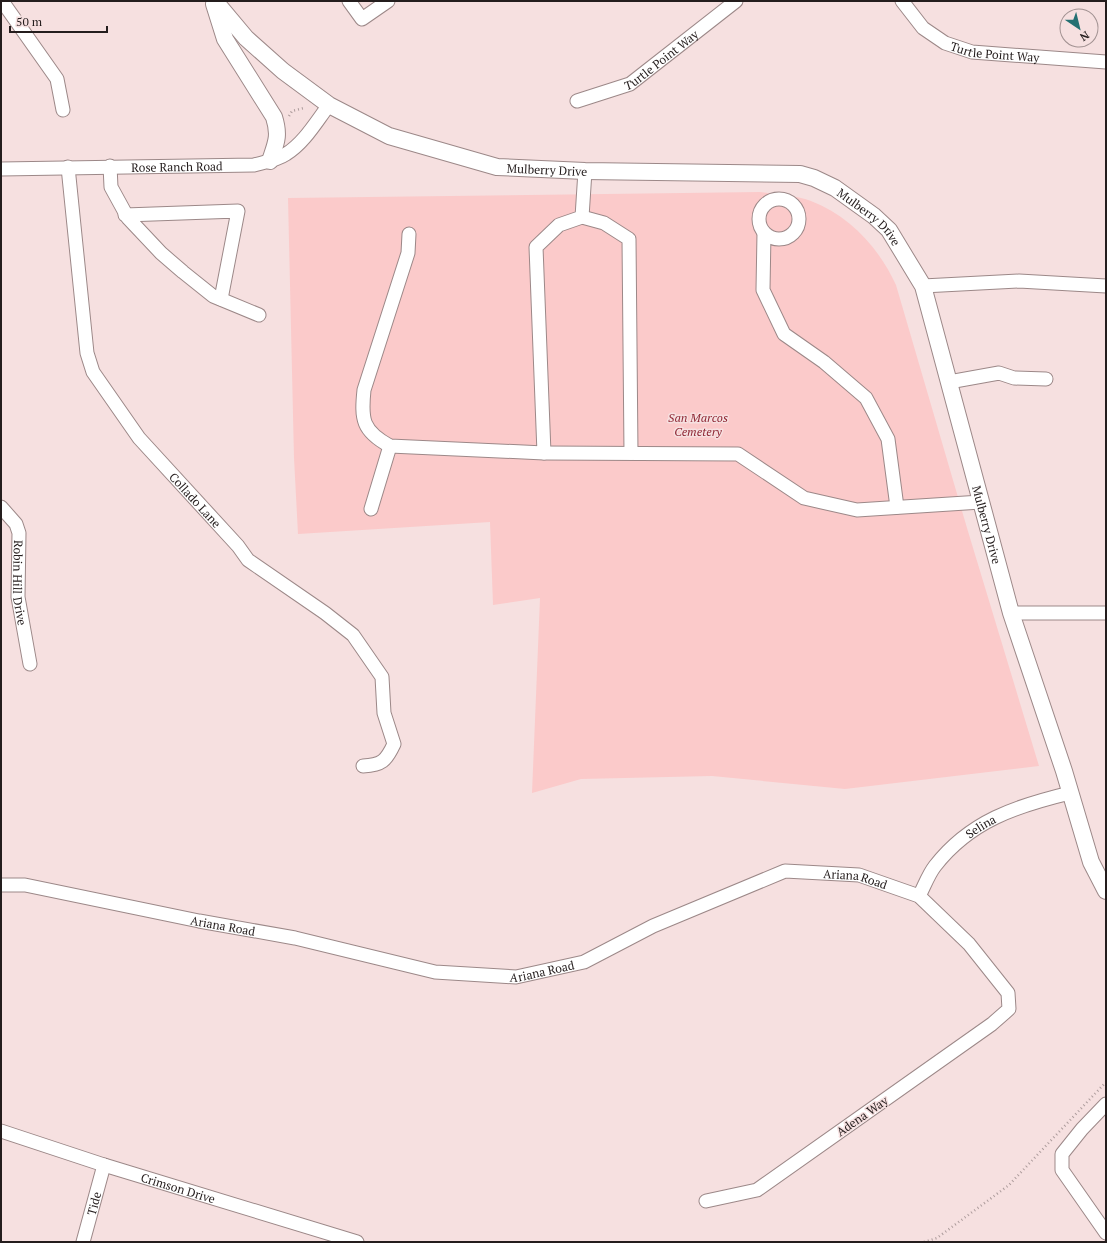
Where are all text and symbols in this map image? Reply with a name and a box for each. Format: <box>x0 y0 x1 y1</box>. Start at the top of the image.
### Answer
scale bar <box>10 8 107 34</box>
north arrow <box>1059 8 1099 48</box>
text: 50 m <box>16 14 43 29</box>
street label: Turtle Point Way <box>622 26 702 93</box>
text: N <box>1077 28 1092 45</box>
street label: Turtle Point Way <box>949 38 1041 65</box>
street label: Rose Ranch Road <box>131 158 223 174</box>
street label: Mulberry Drive <box>506 160 588 179</box>
street label: Mulberry Drive <box>835 185 904 248</box>
park label: San Marcos Cemetery <box>668 410 728 439</box>
street label: Collado Lane <box>167 469 225 530</box>
street label: Mulberry Drive <box>969 484 1005 565</box>
street label: Robin Hill Drive <box>11 540 30 626</box>
street label: Selina <box>962 811 998 841</box>
street label: Ariana Road <box>823 866 890 892</box>
street label: Ariana Road <box>189 912 257 938</box>
street label: Ariana Road <box>509 957 576 985</box>
street label: Adena Way <box>833 1092 891 1139</box>
street label: Crimson Drive <box>139 1169 217 1206</box>
street label: Tide <box>83 1190 104 1217</box>

